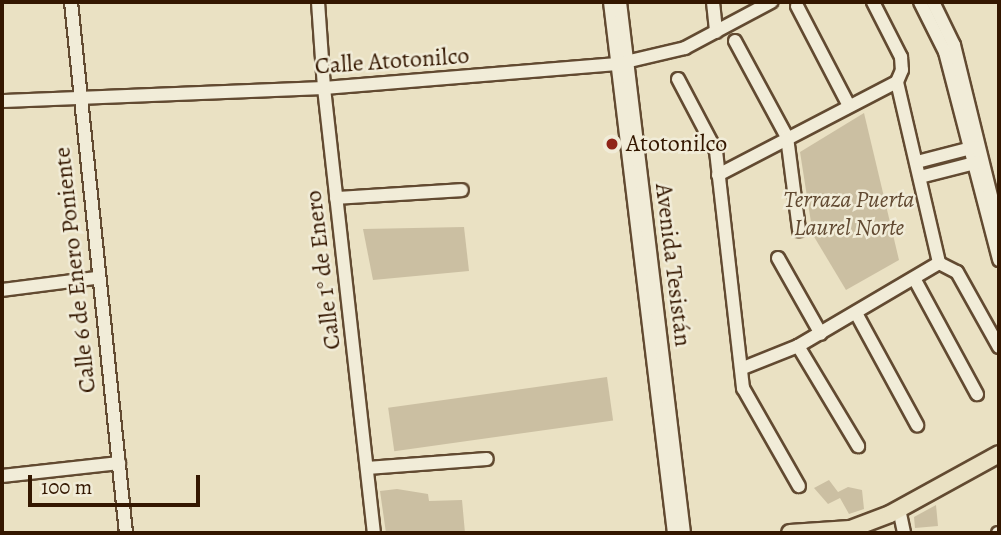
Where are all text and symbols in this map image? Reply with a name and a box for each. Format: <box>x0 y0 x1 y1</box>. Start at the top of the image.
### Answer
street label: Calle Atotonilco <box>314 41 470 81</box>
place label: Atotonilco <box>626 130 727 158</box>
marker: Atotonilco <box>604 136 620 152</box>
street label: Calle 6 de Enero Poniente <box>48 146 102 394</box>
street label: Avenida Tesistán <box>649 182 697 348</box>
park label: Terraza Puerta Laurel Norte <box>784 186 914 242</box>
street label: Calle 1° de Enero <box>299 189 347 351</box>
scale bar <box>32 462 203 506</box>
text: 100 m <box>41 473 92 501</box>

